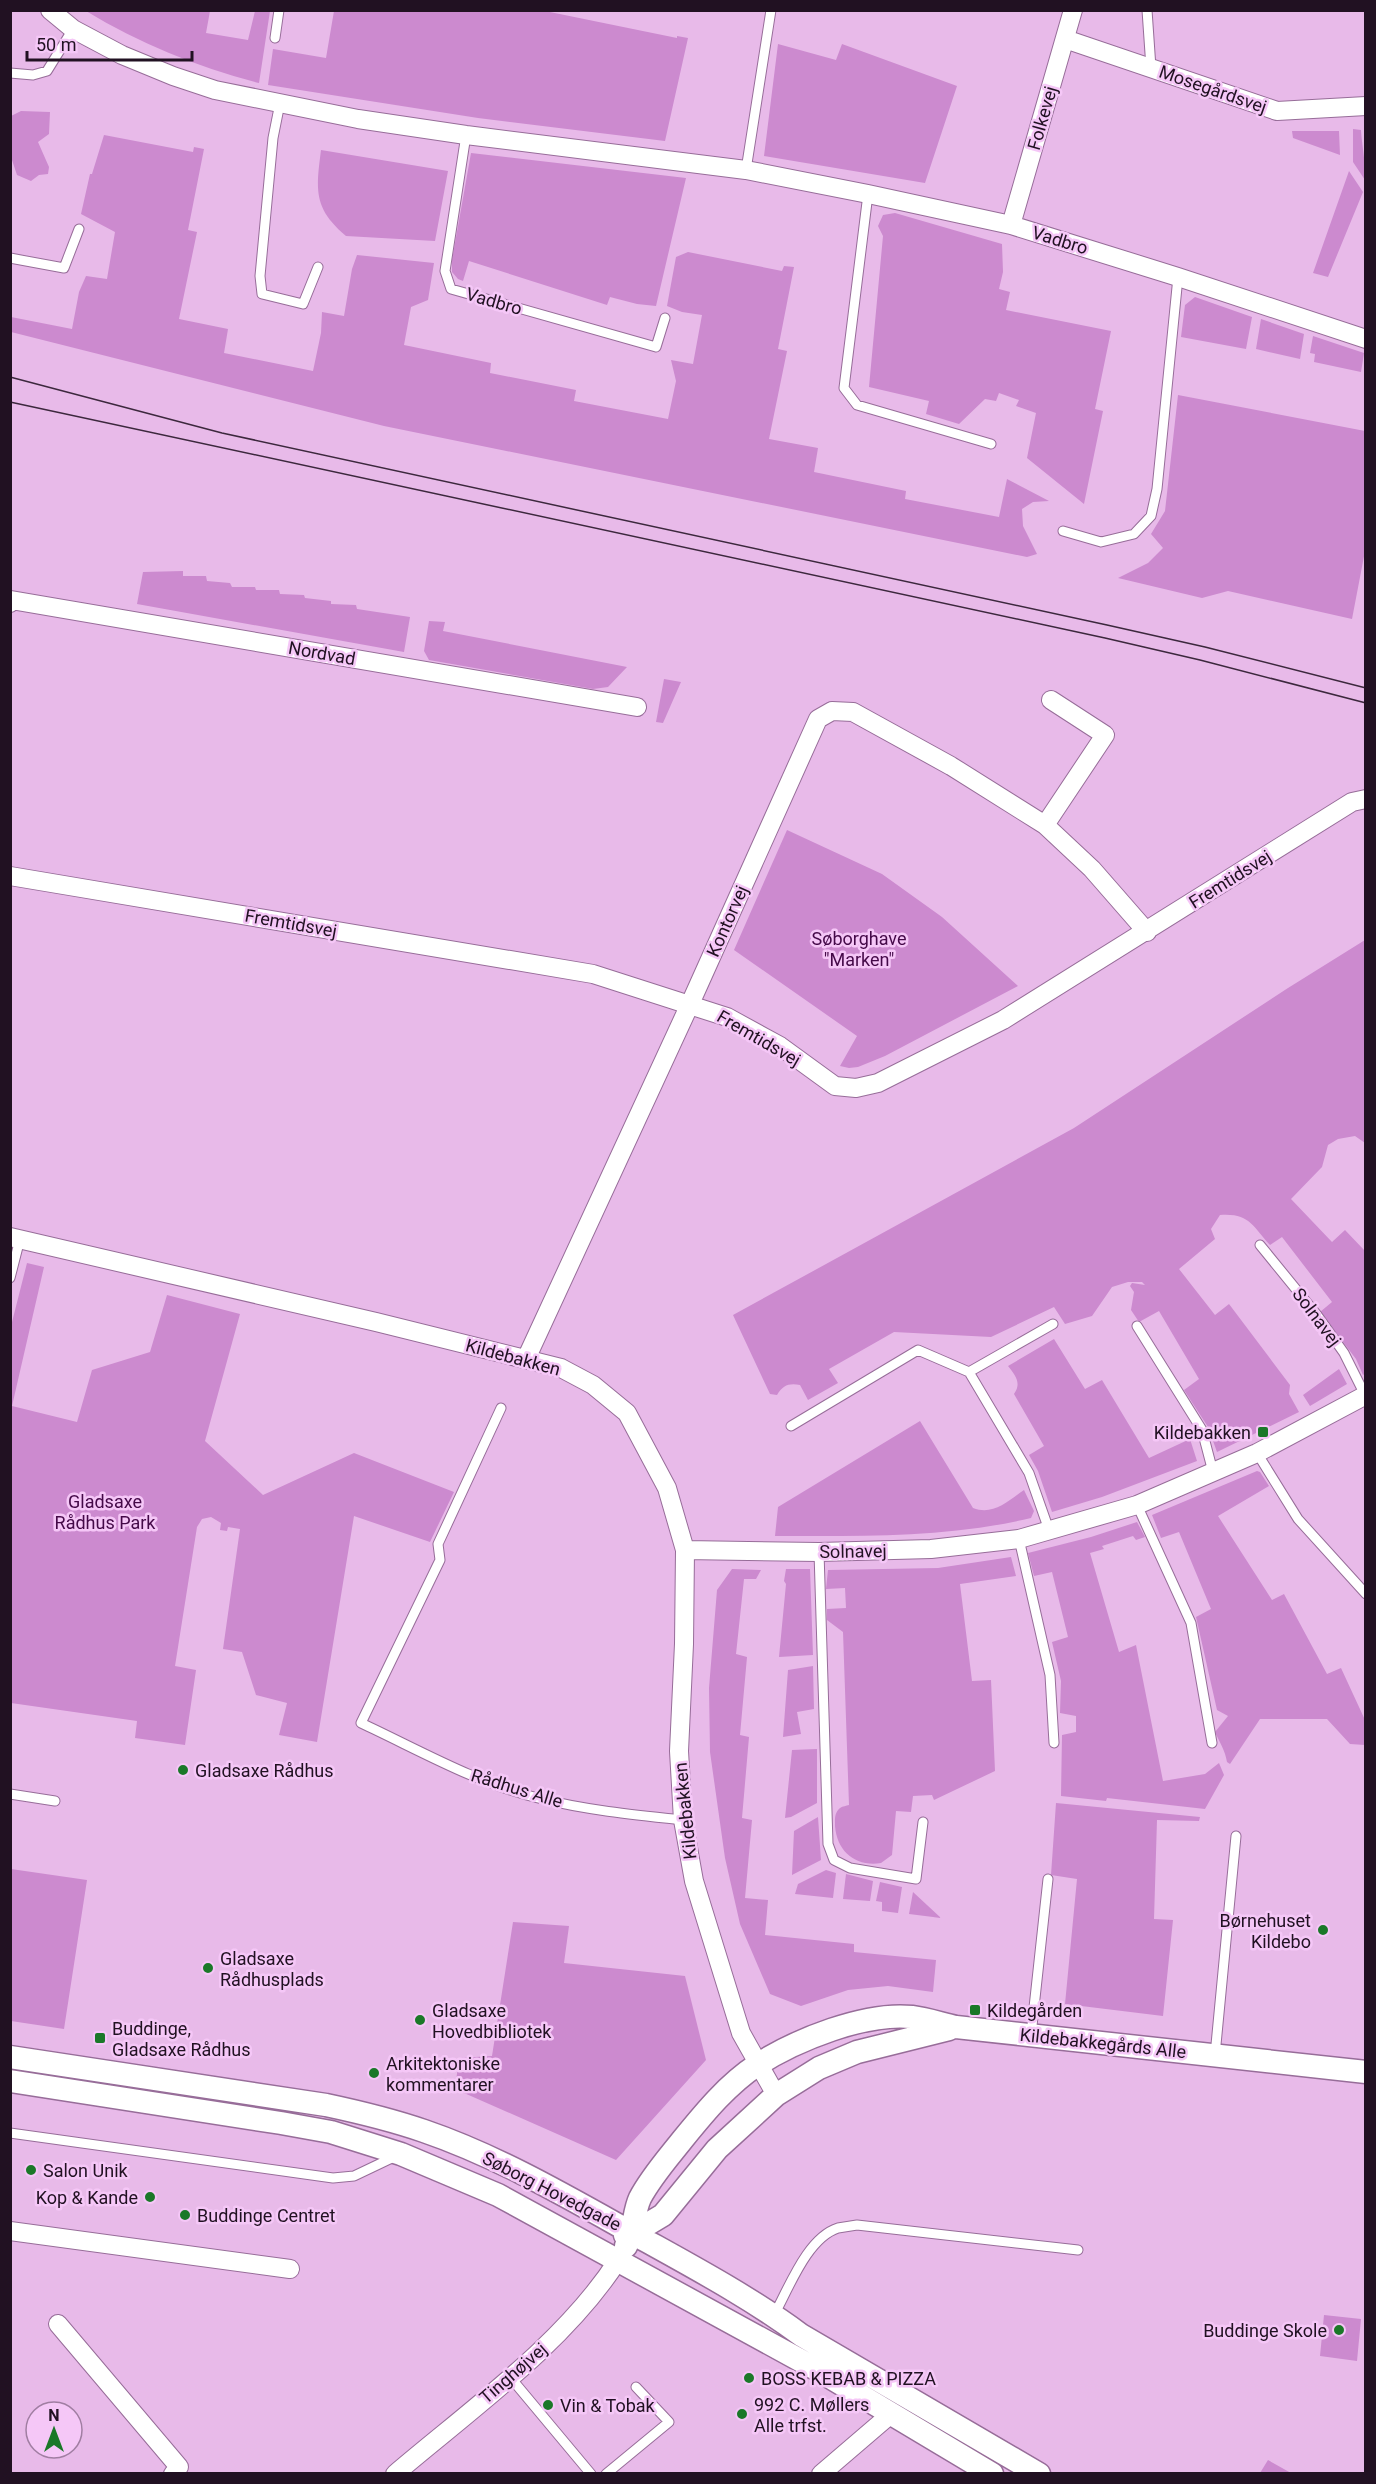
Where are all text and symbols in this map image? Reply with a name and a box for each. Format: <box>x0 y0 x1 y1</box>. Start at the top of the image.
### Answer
scale bar <box>27 24 192 62</box>
text: 50 m <box>36 34 76 55</box>
street label: Mosegårdsvej <box>1156 61 1270 117</box>
street label: Folkevej <box>1023 84 1061 152</box>
street label: Vadbro <box>1030 222 1090 258</box>
street label: Vadbro <box>464 283 524 319</box>
street label: Nordvad <box>287 637 357 669</box>
street label: Fremtidsvej <box>1185 845 1275 913</box>
street label: Kontorvej <box>702 882 752 960</box>
street label: Fremtidsvej <box>243 905 339 941</box>
park label: Søborghave "Marken" <box>811 928 907 970</box>
street label: Fremtidsvej <box>713 1006 805 1070</box>
street label: Solnavej <box>1288 1284 1346 1350</box>
street label: Kildebakken <box>463 1334 563 1380</box>
place label: Kildebakken <box>1154 1422 1251 1443</box>
marker: Kildebakken <box>1256 1425 1270 1439</box>
park label: Gladsaxe Rådhus Park <box>55 1491 156 1533</box>
street label: Solnavej <box>819 1540 887 1562</box>
place label: Gladsaxe Rådhus <box>195 1760 334 1781</box>
street label: Kildebakken <box>669 1762 701 1860</box>
marker: Gladsaxe Rådhus <box>176 1763 190 1777</box>
street label: Rådhus Alle <box>469 1764 565 1812</box>
place label: Børnehuset Kildebo <box>1219 1910 1311 1952</box>
marker: Børnehuset Kildebo <box>1316 1923 1330 1937</box>
place label: Gladsaxe Rådhusplads <box>220 1948 324 1990</box>
marker: Gladsaxe Rådhusplads <box>201 1961 215 1975</box>
place label: Gladsaxe Hovedbibliotek <box>432 2000 552 2042</box>
place label: Kildegården <box>987 2000 1082 2021</box>
marker: Kildegården <box>968 2003 982 2017</box>
marker: Gladsaxe Hovedbibliotek <box>413 2013 427 2027</box>
place label: Buddinge, Gladsaxe Rådhus <box>112 2018 251 2060</box>
street label: Kildebakkegårds Alle <box>1019 2024 1187 2062</box>
marker: Buddinge, Gladsaxe Rådhus <box>93 2031 107 2045</box>
place label: Arkitektoniske kommentarer <box>386 2053 500 2095</box>
marker: Arkitektoniske kommentarer <box>367 2066 381 2080</box>
street label: Søborg Hovedgade <box>479 2147 625 2235</box>
place label: Salon Unik <box>43 2160 129 2181</box>
marker: Salon Unik <box>24 2163 38 2177</box>
place label: Kop & Kande <box>36 2187 138 2208</box>
marker: Kop & Kande <box>143 2190 157 2204</box>
place label: Buddinge Centret <box>197 2205 335 2226</box>
marker: Buddinge Centret <box>178 2208 192 2222</box>
place label: Buddinge Skole <box>1203 2320 1327 2341</box>
marker: Buddinge Skole <box>1332 2323 1346 2337</box>
street label: Tinghøjvej <box>475 2338 551 2408</box>
place label: BOSS KEBAB & PIZZA <box>761 2368 936 2389</box>
marker: BOSS KEBAB & PIZZA <box>742 2371 756 2385</box>
place label: 992 C. Møllers Alle trfst. <box>754 2394 869 2436</box>
place label: Vin & Tobak <box>560 2395 656 2416</box>
marker: Vin & Tobak <box>541 2398 555 2412</box>
north arrow <box>24 2400 84 2460</box>
text: N <box>48 2406 60 2425</box>
marker: 992 C. Møllers Alle trfst. <box>735 2407 749 2421</box>

